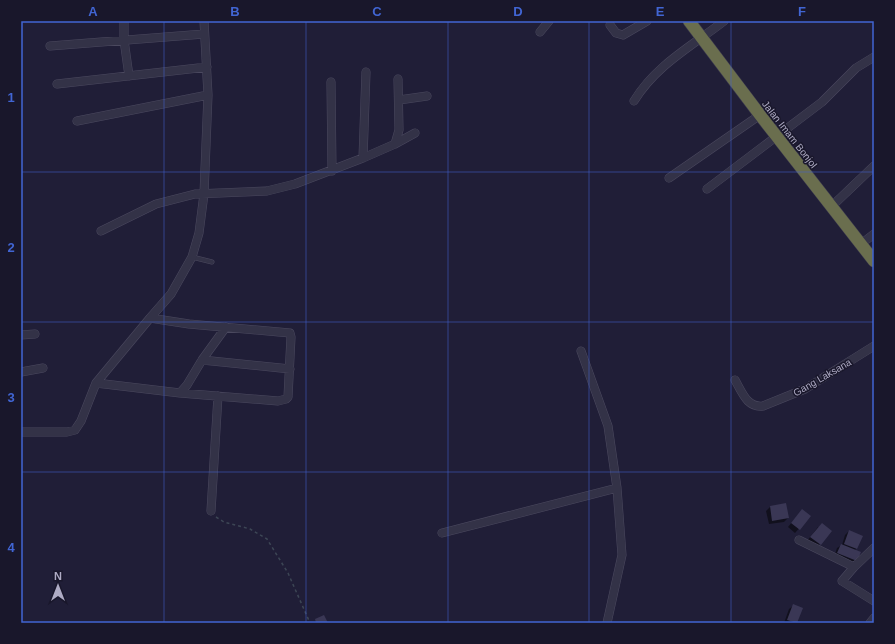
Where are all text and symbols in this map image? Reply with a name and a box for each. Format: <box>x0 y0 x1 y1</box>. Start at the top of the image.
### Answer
text: A <box>88 4 98 19</box>
text: B <box>230 4 240 19</box>
text: C <box>372 4 382 19</box>
text: D <box>513 4 523 19</box>
text: E <box>656 4 665 19</box>
text: F <box>798 4 806 19</box>
text: 1 <box>7 90 15 105</box>
street label: Jalan Imam Bonjol <box>760 99 819 170</box>
text: 2 <box>7 240 15 255</box>
street label: Gang Laksana <box>791 356 854 398</box>
text: 3 <box>7 390 15 405</box>
text: 4 <box>7 540 15 555</box>
north arrow <box>38 566 78 606</box>
text: N <box>54 570 62 582</box>

